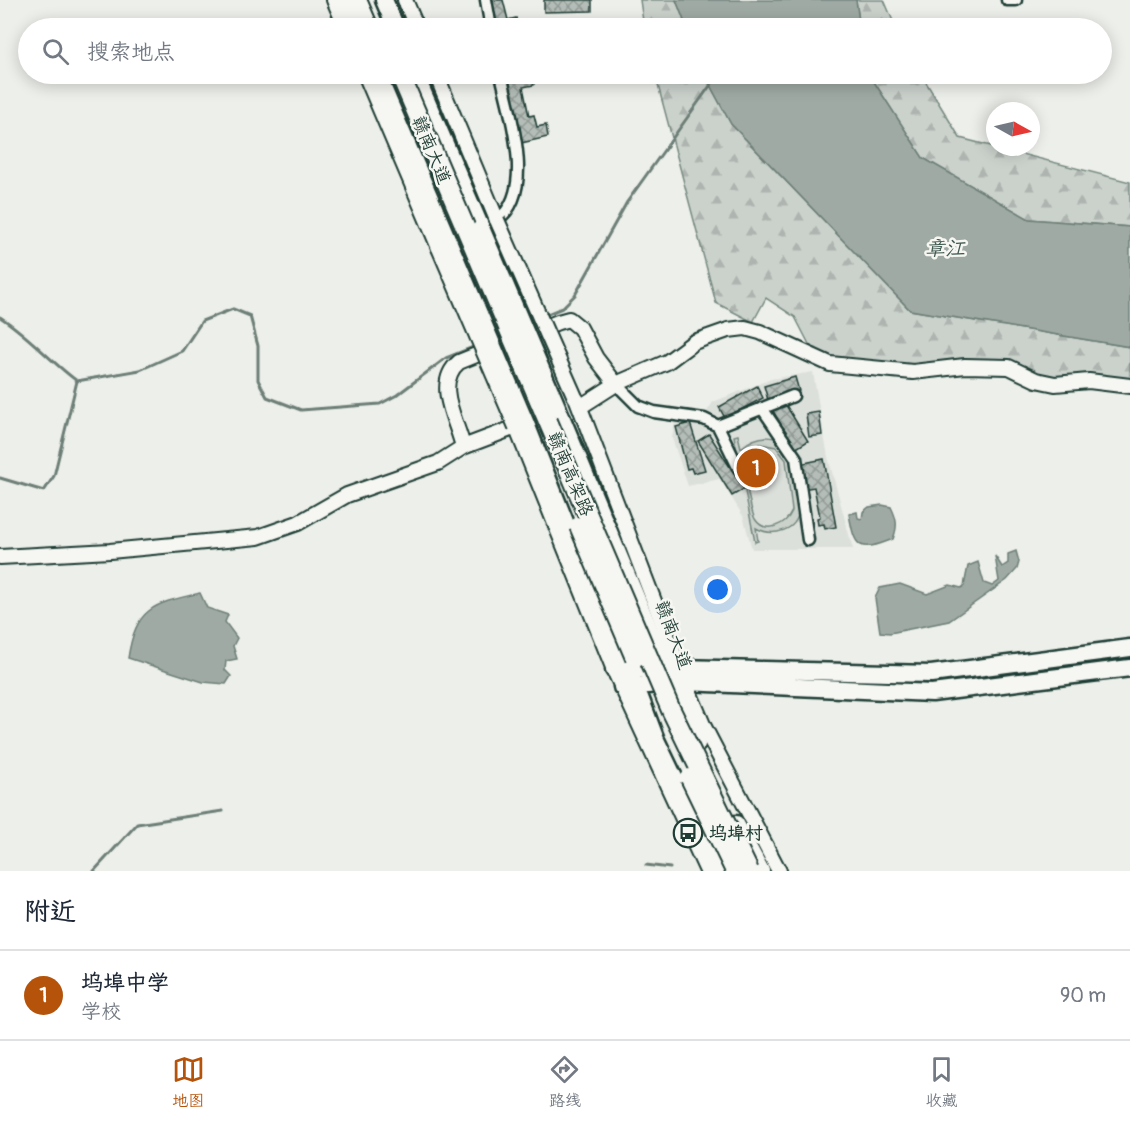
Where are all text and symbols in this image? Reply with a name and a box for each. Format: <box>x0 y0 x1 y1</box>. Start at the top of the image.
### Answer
search box <box>18 18 1112 84</box>
icon: search <box>39 35 72 68</box>
text: 搜索地点 <box>87 38 175 66</box>
north arrow <box>986 102 1040 156</box>
street label: 赣南大道 <box>406 112 456 188</box>
water label: 章江 <box>925 236 966 261</box>
street label: 赣南高架路 <box>542 428 598 520</box>
pin: 1 <box>736 446 776 490</box>
your location <box>703 575 732 604</box>
street label: 赣南大道 <box>649 597 697 673</box>
bus stop icon: 坞埠村 <box>672 817 704 849</box>
place label: 坞埠村 <box>709 822 763 845</box>
text: 附近 <box>24 896 76 928</box>
text: 坞埠中学 <box>81 969 169 997</box>
text: 1 <box>40 983 47 1008</box>
text: 90 m <box>1060 983 1106 1008</box>
text: 学校 <box>81 999 121 1024</box>
tab: 地图 <box>172 1053 205 1111</box>
tab: 路线 <box>548 1053 581 1111</box>
tab: 收藏 <box>925 1053 958 1111</box>

